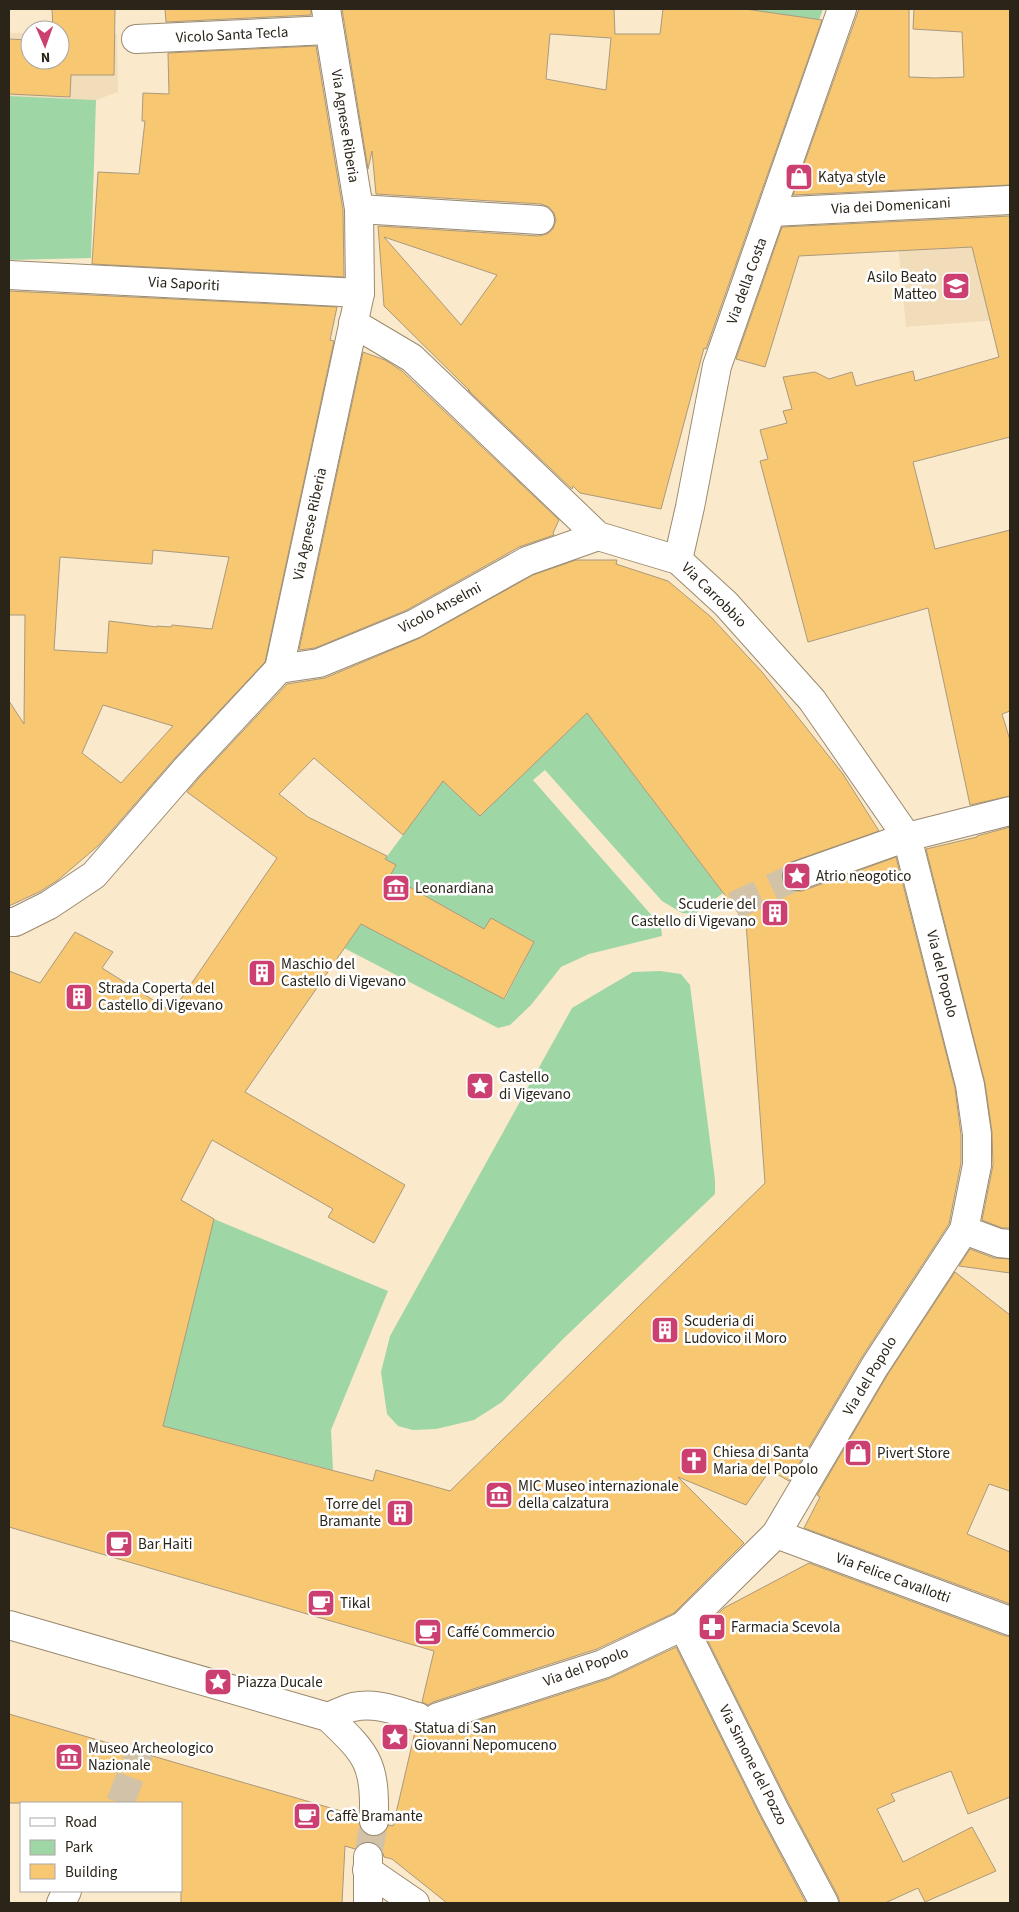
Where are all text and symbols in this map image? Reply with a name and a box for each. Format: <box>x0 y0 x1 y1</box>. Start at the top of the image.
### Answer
north arrow <box>20 20 70 70</box>
street label: Vicolo Santa Tecla <box>175 22 289 48</box>
text: N <box>40 47 50 67</box>
street label: Via Agnese Riberia <box>326 68 364 184</box>
shop icon: Katya style <box>784 162 814 192</box>
place label: Katya style <box>818 167 886 188</box>
street label: Via dei Domenicani <box>831 192 951 220</box>
street label: Via della Costa <box>722 235 772 327</box>
place label: Asilo Beato Matteo <box>867 267 937 305</box>
school or university icon: Asilo Beato Matteo <box>941 271 971 301</box>
street label: Via Saporiti <box>148 272 220 296</box>
street label: Via Agnese Riberia <box>288 466 332 582</box>
street label: Via Carrobbio <box>677 558 751 632</box>
street label: Vicolo Anselmi <box>395 577 485 639</box>
place icon: Atrio neogotico <box>782 861 812 891</box>
place label: Atrio neogotico <box>816 866 911 887</box>
museum icon: Leonardiana <box>381 873 411 903</box>
place label: Leonardiana <box>415 878 494 899</box>
place label: Scuderie del Castello di Vigevano <box>631 894 756 932</box>
building icon: Scuderie del Castello di Vigevano <box>760 898 790 928</box>
street label: Via del Popolo <box>921 928 963 1020</box>
place label: Maschio del Castello di Vigevano <box>281 954 406 992</box>
building icon: Maschio del Castello di Vigevano <box>247 958 277 988</box>
place label: Strada Coperta del Castello di Vigevano <box>98 978 223 1016</box>
building icon: Strada Coperta del Castello di Vigevano <box>64 982 94 1012</box>
place label: Castello di Vigevano <box>499 1067 571 1105</box>
place icon: Castello di Vigevano <box>465 1071 495 1101</box>
place label: Scuderia di Ludovico il Moro <box>684 1311 787 1349</box>
building icon: Scuderia di Ludovico il Moro <box>650 1315 680 1345</box>
street label: Via del Popolo <box>838 1332 902 1420</box>
shop icon: Pivert Store <box>843 1438 873 1468</box>
place label: Chiesa di Santa Maria del Popolo <box>713 1442 818 1480</box>
place label: Pivert Store <box>877 1443 950 1464</box>
church icon: Chiesa di Santa Maria del Popolo <box>679 1446 709 1476</box>
place label: MIC Museo internazionale della calzatura <box>518 1476 679 1514</box>
museum icon: MIC Museo internazionale della calzatura <box>484 1480 514 1510</box>
place label: Torre del Bramante <box>319 1494 381 1532</box>
building icon: Torre del Bramante <box>385 1498 415 1528</box>
cafe icon: Bar Haiti <box>104 1529 134 1559</box>
place label: Bar Haiti <box>138 1534 192 1555</box>
street label: Via Felice Cavallotti <box>833 1548 953 1608</box>
cafe icon: Tikal <box>306 1588 336 1618</box>
place label: Tikal <box>340 1593 371 1614</box>
pharmacy icon: Farmacia Scevola <box>697 1612 727 1642</box>
cafe icon: Caffé Commercio <box>413 1617 443 1647</box>
place label: Farmacia Scevola <box>731 1617 840 1638</box>
place label: Caffé Commercio <box>447 1622 555 1643</box>
street label: Via del Popolo <box>540 1642 632 1692</box>
place icon: Piazza Ducale <box>203 1667 233 1697</box>
place label: Piazza Ducale <box>237 1672 323 1693</box>
street label: Via Simone del Pozzo <box>714 1701 792 1829</box>
place label: Statua di San Giovanni Nepomuceno <box>414 1718 557 1756</box>
place icon: Statua di San Giovanni Nepomuceno <box>380 1722 410 1752</box>
place label: Museo Archeologico Nazionale <box>88 1738 214 1776</box>
museum icon: Museo Archeologico Nazionale <box>54 1742 84 1772</box>
cafe icon: Caffè Bramante <box>292 1801 322 1831</box>
legend <box>20 1802 182 1892</box>
place label: Caffè Bramante <box>326 1806 423 1827</box>
text: Road <box>65 1812 97 1833</box>
text: Park <box>65 1837 94 1858</box>
text: Building <box>65 1862 118 1883</box>

